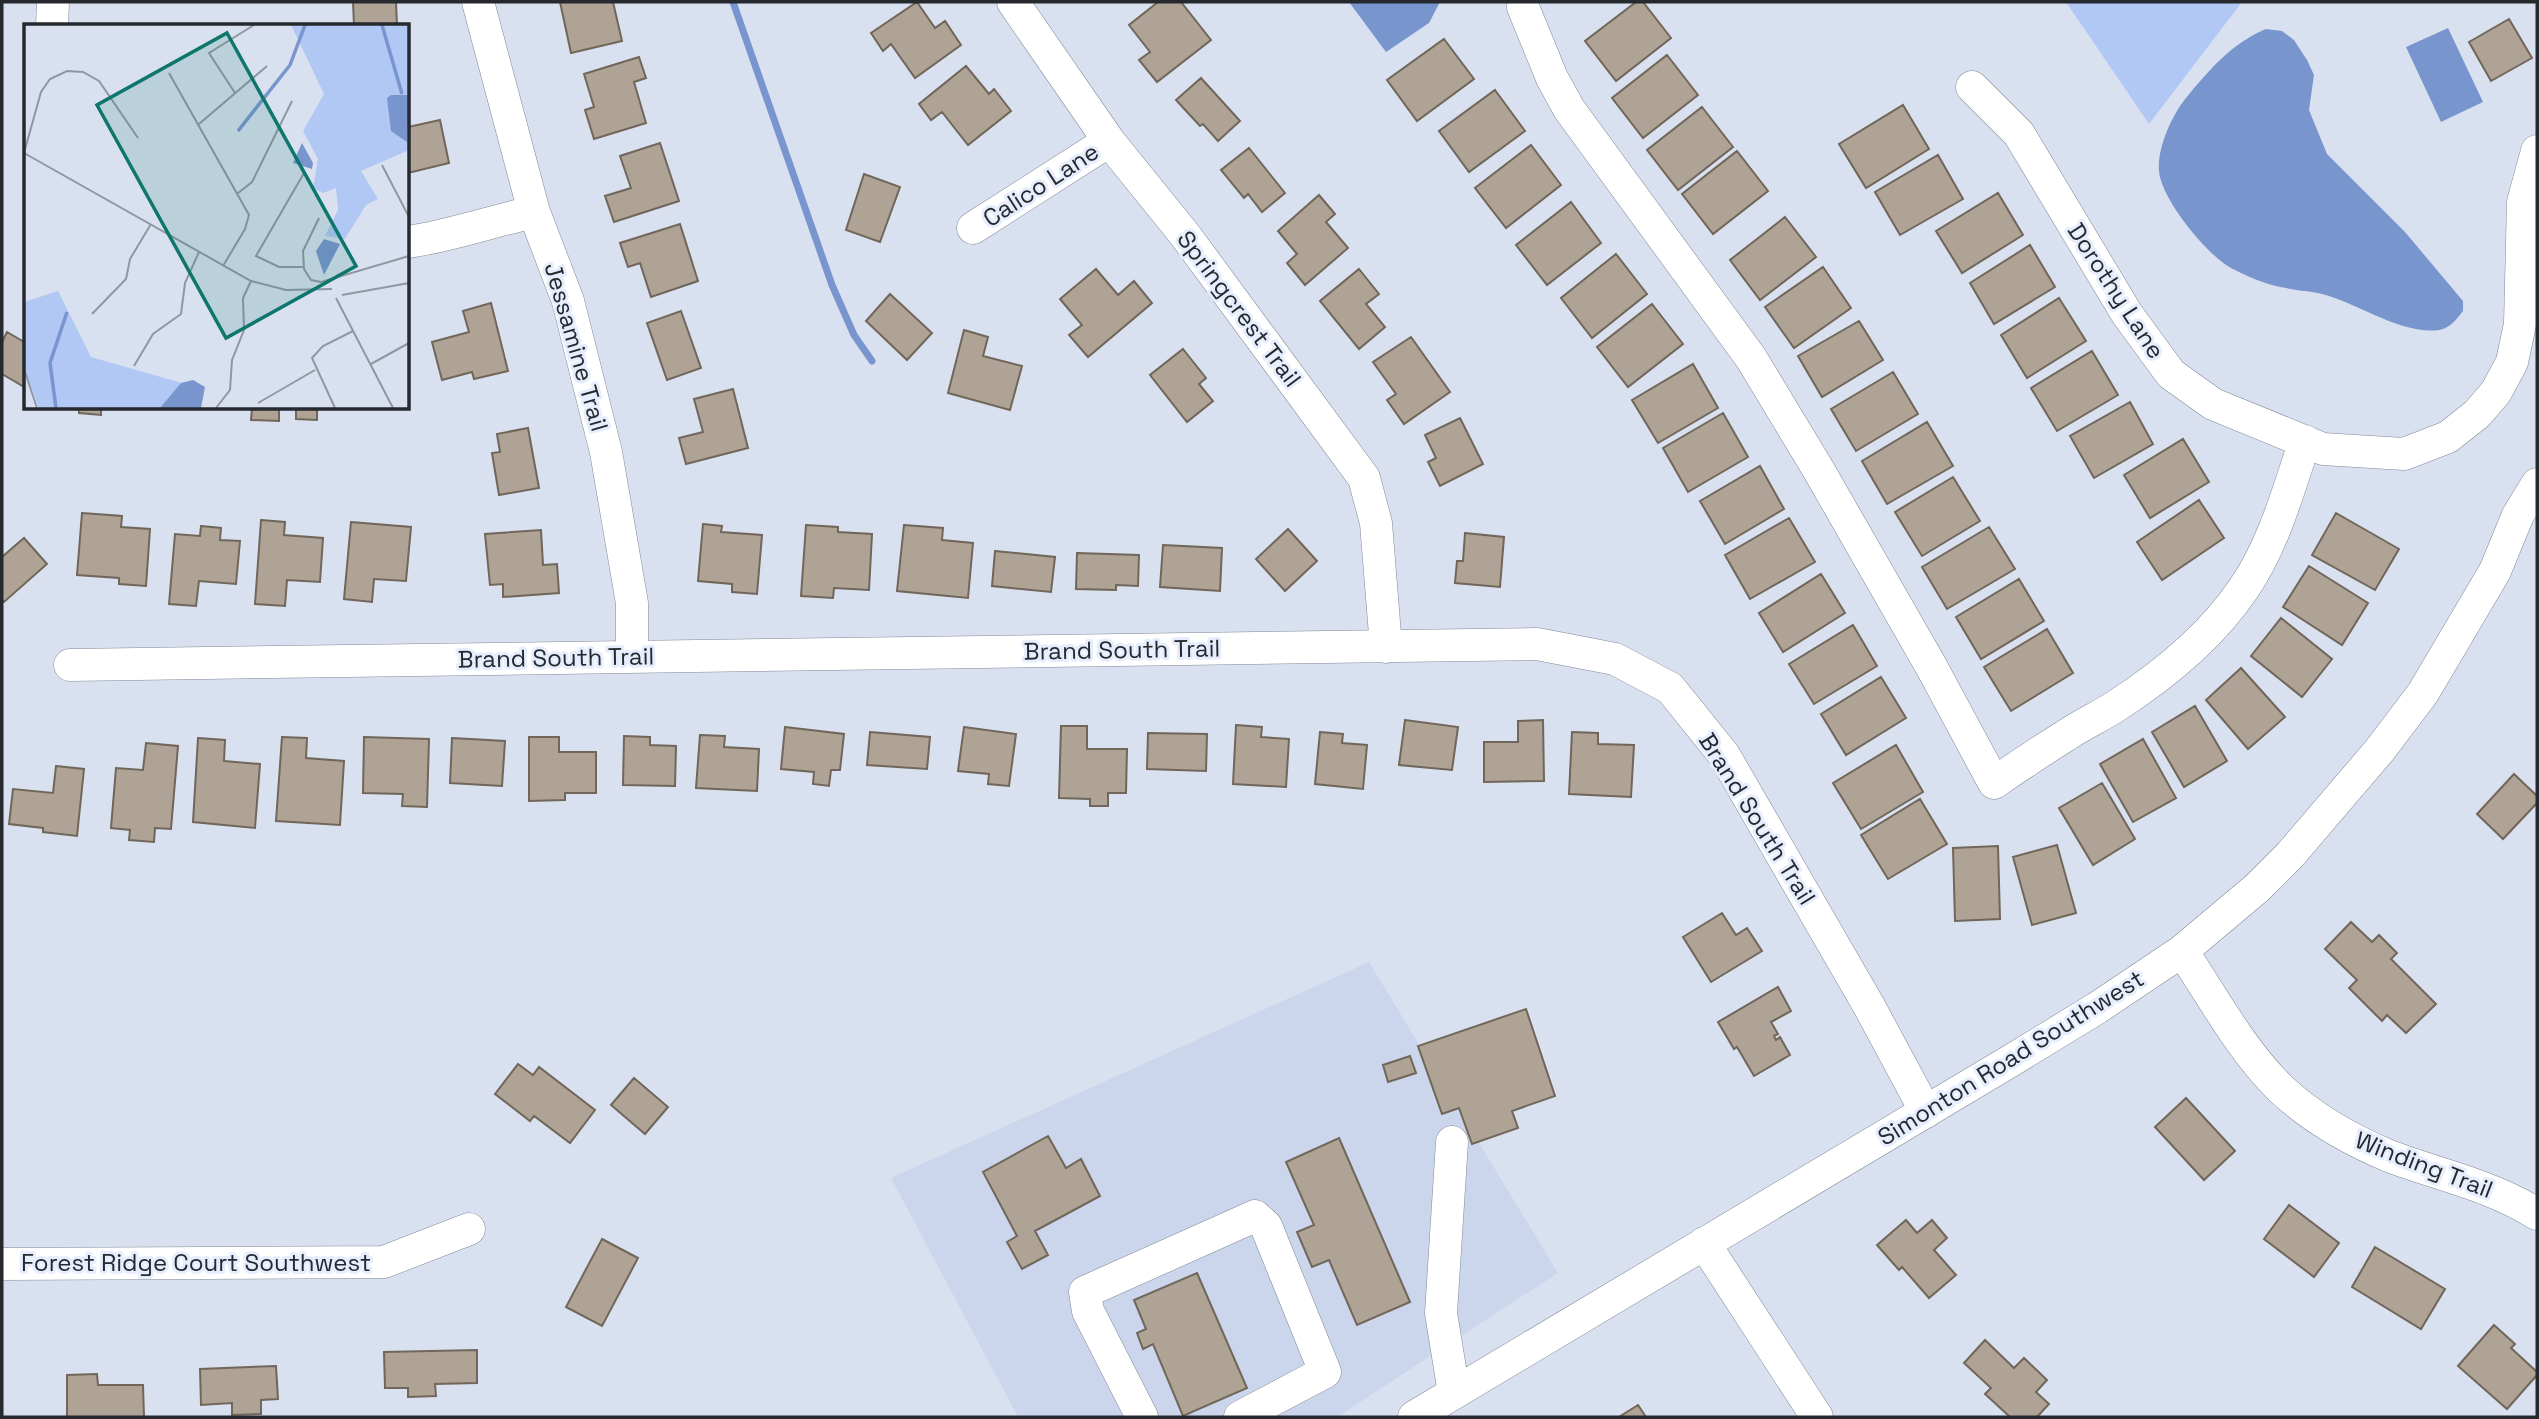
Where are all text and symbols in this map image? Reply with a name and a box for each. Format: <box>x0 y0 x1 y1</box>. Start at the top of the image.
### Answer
inset map <box>24 24 410 410</box>
street label: Calico Lane <box>977 136 1105 234</box>
street label: Dorothy Lane <box>2061 217 2172 365</box>
street label: Springcrest Trail <box>1170 224 1308 393</box>
street label: Jessamine Trail <box>538 259 615 435</box>
street label: Brand South Trail <box>1023 632 1221 667</box>
street label: Brand South Trail <box>457 640 655 675</box>
street label: Brand South Trail <box>1692 727 1823 910</box>
street label: Simonton Road Southwest <box>1872 963 2150 1152</box>
street label: Winding Trail <box>2351 1124 2497 1205</box>
street label: Forest Ridge Court Southwest <box>21 1247 371 1278</box>

